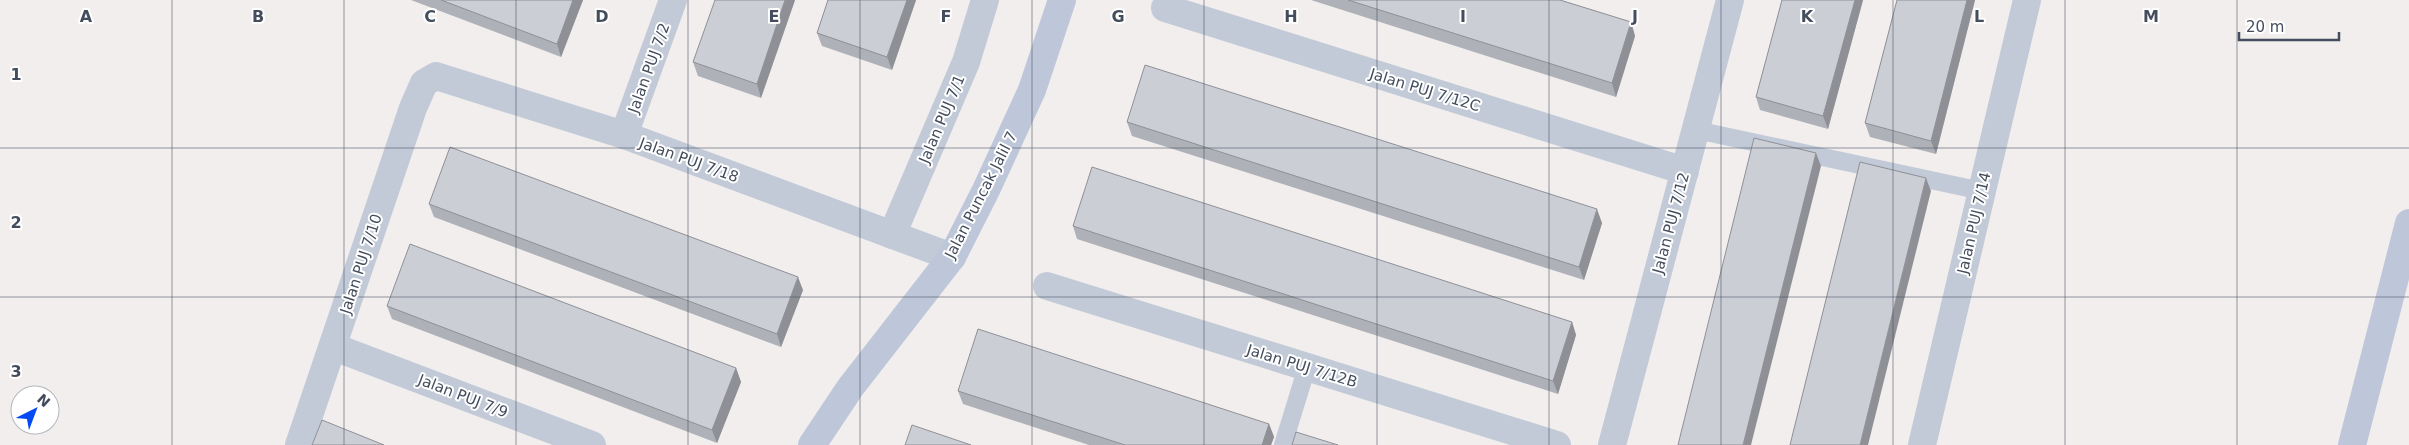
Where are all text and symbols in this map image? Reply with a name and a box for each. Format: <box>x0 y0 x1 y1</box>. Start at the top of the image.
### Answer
text: A <box>80 7 93 26</box>
text: B <box>252 7 264 26</box>
text: C <box>424 7 436 26</box>
text: D <box>595 7 609 26</box>
text: E <box>769 7 779 26</box>
text: F <box>941 7 951 26</box>
text: G <box>1111 7 1125 26</box>
text: H <box>1284 7 1298 26</box>
text: I <box>1460 7 1466 26</box>
text: J <box>1631 7 1638 26</box>
text: K <box>1801 7 1814 26</box>
text: L <box>1974 7 1984 26</box>
text: M <box>2143 7 2159 26</box>
scale bar <box>2239 10 2339 42</box>
text: 20 m <box>2246 18 2284 36</box>
street label: Jalan PUJ 7/2 <box>624 20 674 116</box>
street label: Jalan PUJ 7/12C <box>1367 64 1482 115</box>
text: 1 <box>10 65 22 84</box>
street label: Jalan PUJ 7/1 <box>915 72 969 167</box>
street label: Jalan Puncak Jalil 7 <box>941 128 1021 263</box>
street label: Jalan PUJ 7/18 <box>636 133 741 186</box>
street label: Jalan PUJ 7/12 <box>1649 170 1693 277</box>
street label: Jalan PUJ 7/14 <box>1953 170 1994 277</box>
street label: Jalan PUJ 7/10 <box>336 212 386 317</box>
text: 2 <box>10 213 22 232</box>
street label: Jalan PUJ 7/12B <box>1244 340 1359 391</box>
text: 3 <box>10 362 22 381</box>
street label: Jalan PUJ 7/9 <box>415 370 510 421</box>
north arrow <box>10 385 60 435</box>
text: N <box>34 390 53 410</box>

